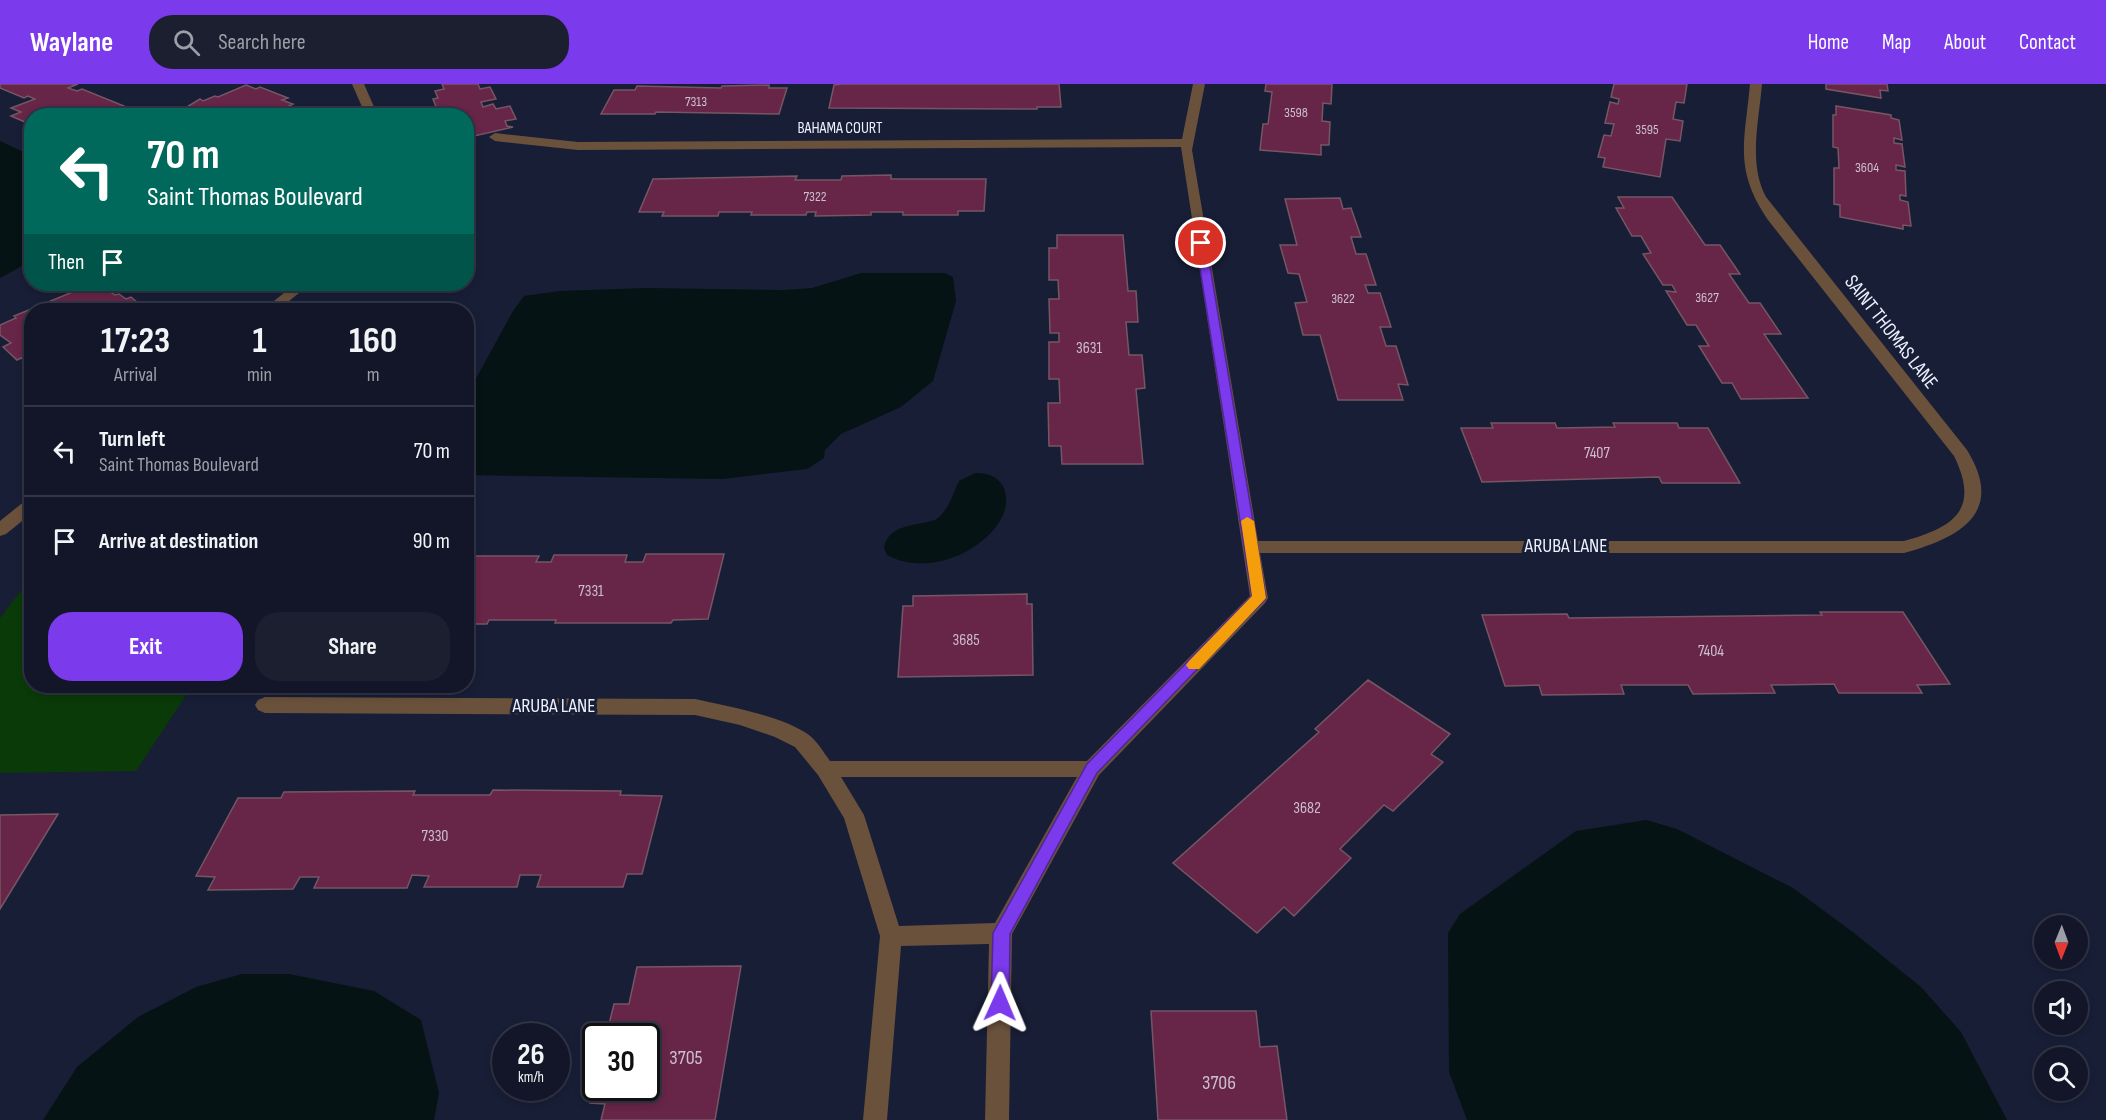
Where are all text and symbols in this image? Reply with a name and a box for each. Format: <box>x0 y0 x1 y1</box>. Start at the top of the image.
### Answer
search box <box>149 15 569 69</box>
text: Waylane <box>30 26 113 59</box>
icon: search <box>170 26 203 59</box>
text: Search here <box>218 29 306 56</box>
text: Home <box>1808 30 1849 55</box>
text: Map <box>1882 30 1911 55</box>
text: About <box>1944 30 1986 55</box>
text: Contact <box>2019 30 2076 55</box>
house number: 7313 <box>685 93 707 110</box>
house number: 3598 <box>1284 104 1308 121</box>
street label: BAHAMA COURT <box>798 119 883 138</box>
house number: 3595 <box>1635 121 1659 138</box>
text: 70 m <box>147 130 220 181</box>
icon: left <box>48 132 126 210</box>
house number: 3604 <box>1855 159 1879 176</box>
text: Saint Thomas Boulevard <box>147 181 363 213</box>
house number: 7322 <box>803 188 827 205</box>
pin <box>1175 217 1226 268</box>
icon: arrive <box>1184 226 1217 259</box>
icon: arrive <box>96 246 129 279</box>
text: Then <box>48 249 84 276</box>
street label: SAINT THOMAS LANE <box>1839 270 1943 394</box>
house number: 3627 <box>1695 289 1719 306</box>
house number: 3622 <box>1331 290 1355 307</box>
text: 17:23 <box>101 320 170 363</box>
text: 1 <box>253 320 267 363</box>
text: 160 <box>349 320 397 363</box>
house number: 3631 <box>1076 339 1102 358</box>
text: Arrival <box>114 363 157 387</box>
text: min <box>247 363 272 387</box>
text: m <box>367 363 379 387</box>
text: Turn left <box>99 426 165 453</box>
icon: left <box>48 435 81 468</box>
text: 70 m <box>414 438 450 465</box>
house number: 7407 <box>1584 444 1610 463</box>
text: Saint Thomas Boulevard <box>99 453 259 477</box>
icon: arrive <box>48 525 81 558</box>
text: Arrive at destination <box>99 528 258 555</box>
text: 90 m <box>413 528 450 555</box>
street label: ARUBA LANE <box>1524 534 1607 558</box>
house number: 7331 <box>578 582 604 601</box>
button: Exit <box>48 612 243 681</box>
button: Share <box>255 612 450 681</box>
house number: 3685 <box>952 631 980 650</box>
house number: 7404 <box>1698 642 1724 661</box>
street label: ARUBA LANE <box>512 694 595 718</box>
house number: 3682 <box>1293 799 1321 818</box>
house number: 7330 <box>422 827 448 846</box>
north arrow <box>2034 915 2088 969</box>
map controls <box>2034 915 2088 1101</box>
position arrow <box>968 971 1032 1035</box>
button: sound <box>2034 981 2088 1035</box>
speed limit sign: 30 <box>582 1023 660 1101</box>
text: 26 <box>517 1037 545 1073</box>
house number: 3705 <box>669 1046 703 1070</box>
button: search <box>2034 1047 2088 1101</box>
text: km/h <box>518 1068 544 1087</box>
house number: 3706 <box>1202 1071 1236 1095</box>

